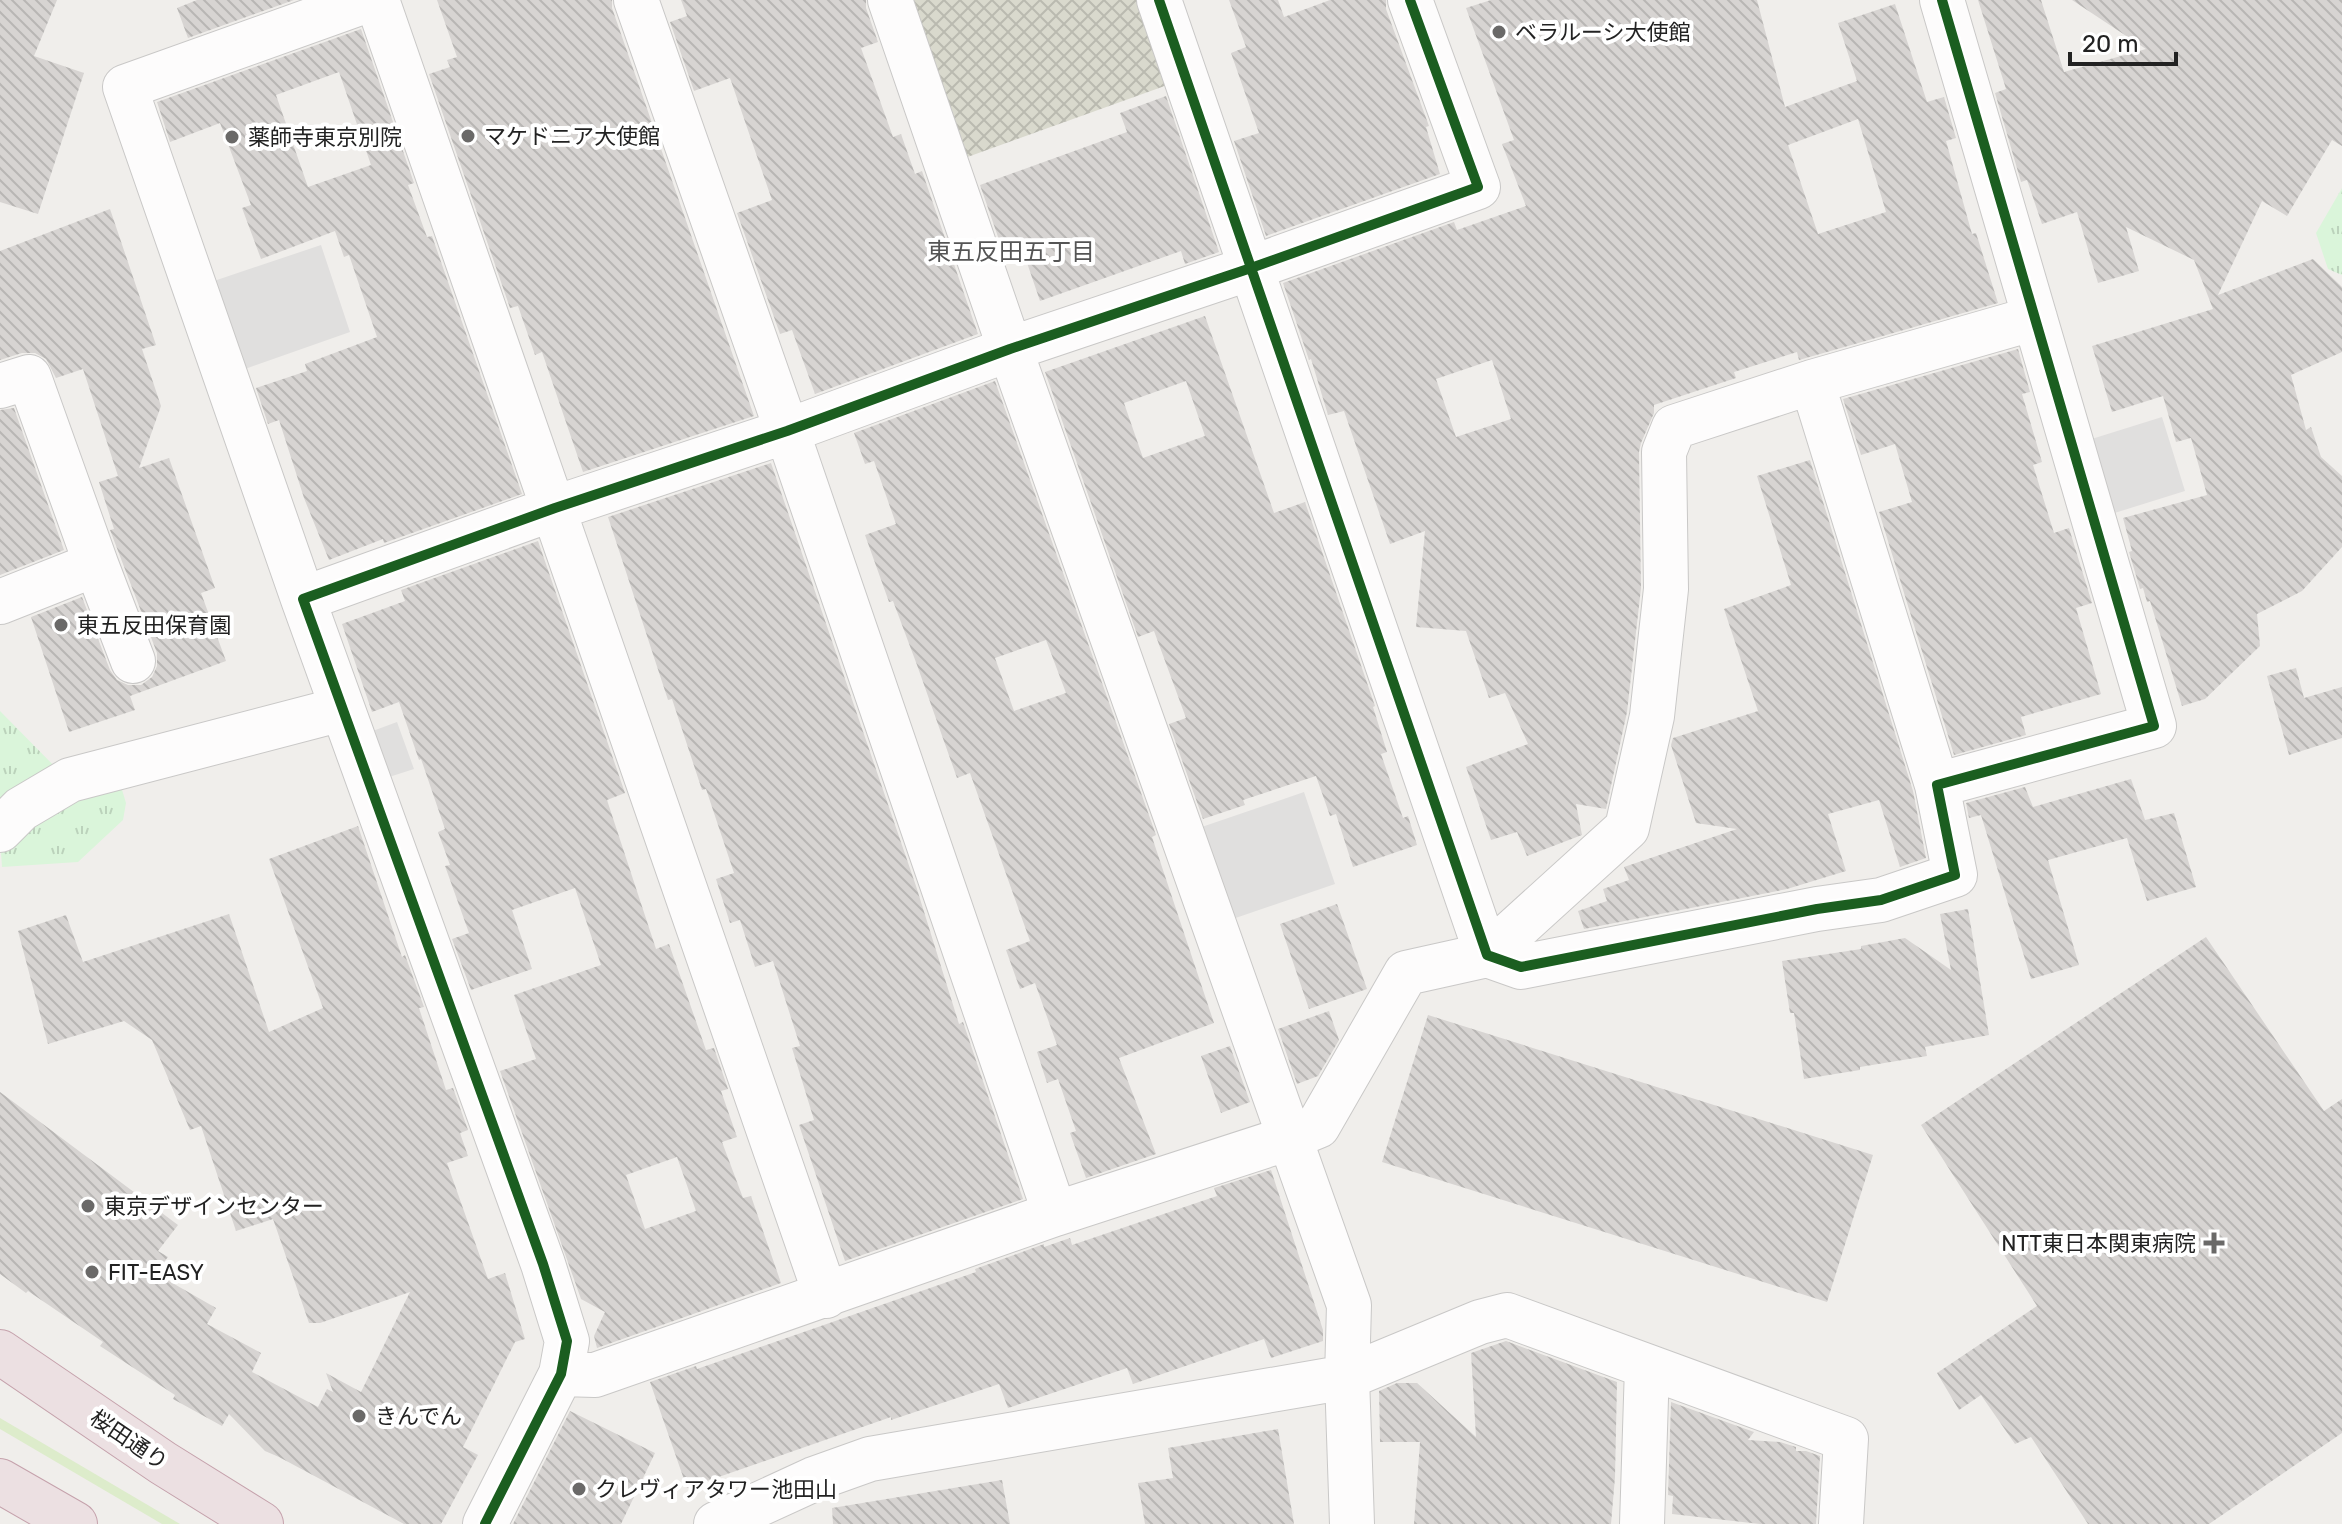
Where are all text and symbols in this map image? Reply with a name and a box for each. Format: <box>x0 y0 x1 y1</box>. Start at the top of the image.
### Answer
scale bar <box>2070 16 2176 66</box>
place label: ベラルーシ大使館 <box>1515 19 1691 46</box>
marker: ベラルーシ大使館 <box>1490 23 1508 41</box>
text: 20 m <box>2082 30 2139 58</box>
place label: マケドニア大使館 <box>484 123 660 150</box>
place label: 薬師寺東京別院 <box>248 124 402 151</box>
marker: マケドニア大使館 <box>459 127 477 145</box>
marker: 薬師寺東京別院 <box>223 128 241 146</box>
district label: 東五反田五丁目 <box>927 238 1095 266</box>
place label: 東五反田保育園 <box>77 612 231 639</box>
marker: 東五反田保育園 <box>52 616 70 634</box>
place label: 東京デザインセンター <box>104 1193 324 1220</box>
marker: 東京デザインセンター <box>79 1197 97 1215</box>
place label: NTT東日本関東病院 <box>2001 1230 2196 1257</box>
marker: NTT東日本関東病院 <box>2203 1232 2225 1254</box>
place label: FIT-EASY <box>108 1259 204 1286</box>
marker: FIT-EASY <box>83 1263 101 1281</box>
place label: きんでん <box>375 1403 462 1430</box>
street label: 桜田通り <box>85 1404 173 1476</box>
marker: きんでん <box>350 1407 368 1425</box>
place label: クレヴィアタワー池田山 <box>595 1476 837 1503</box>
marker: クレヴィアタワー池田山 <box>570 1480 588 1498</box>

